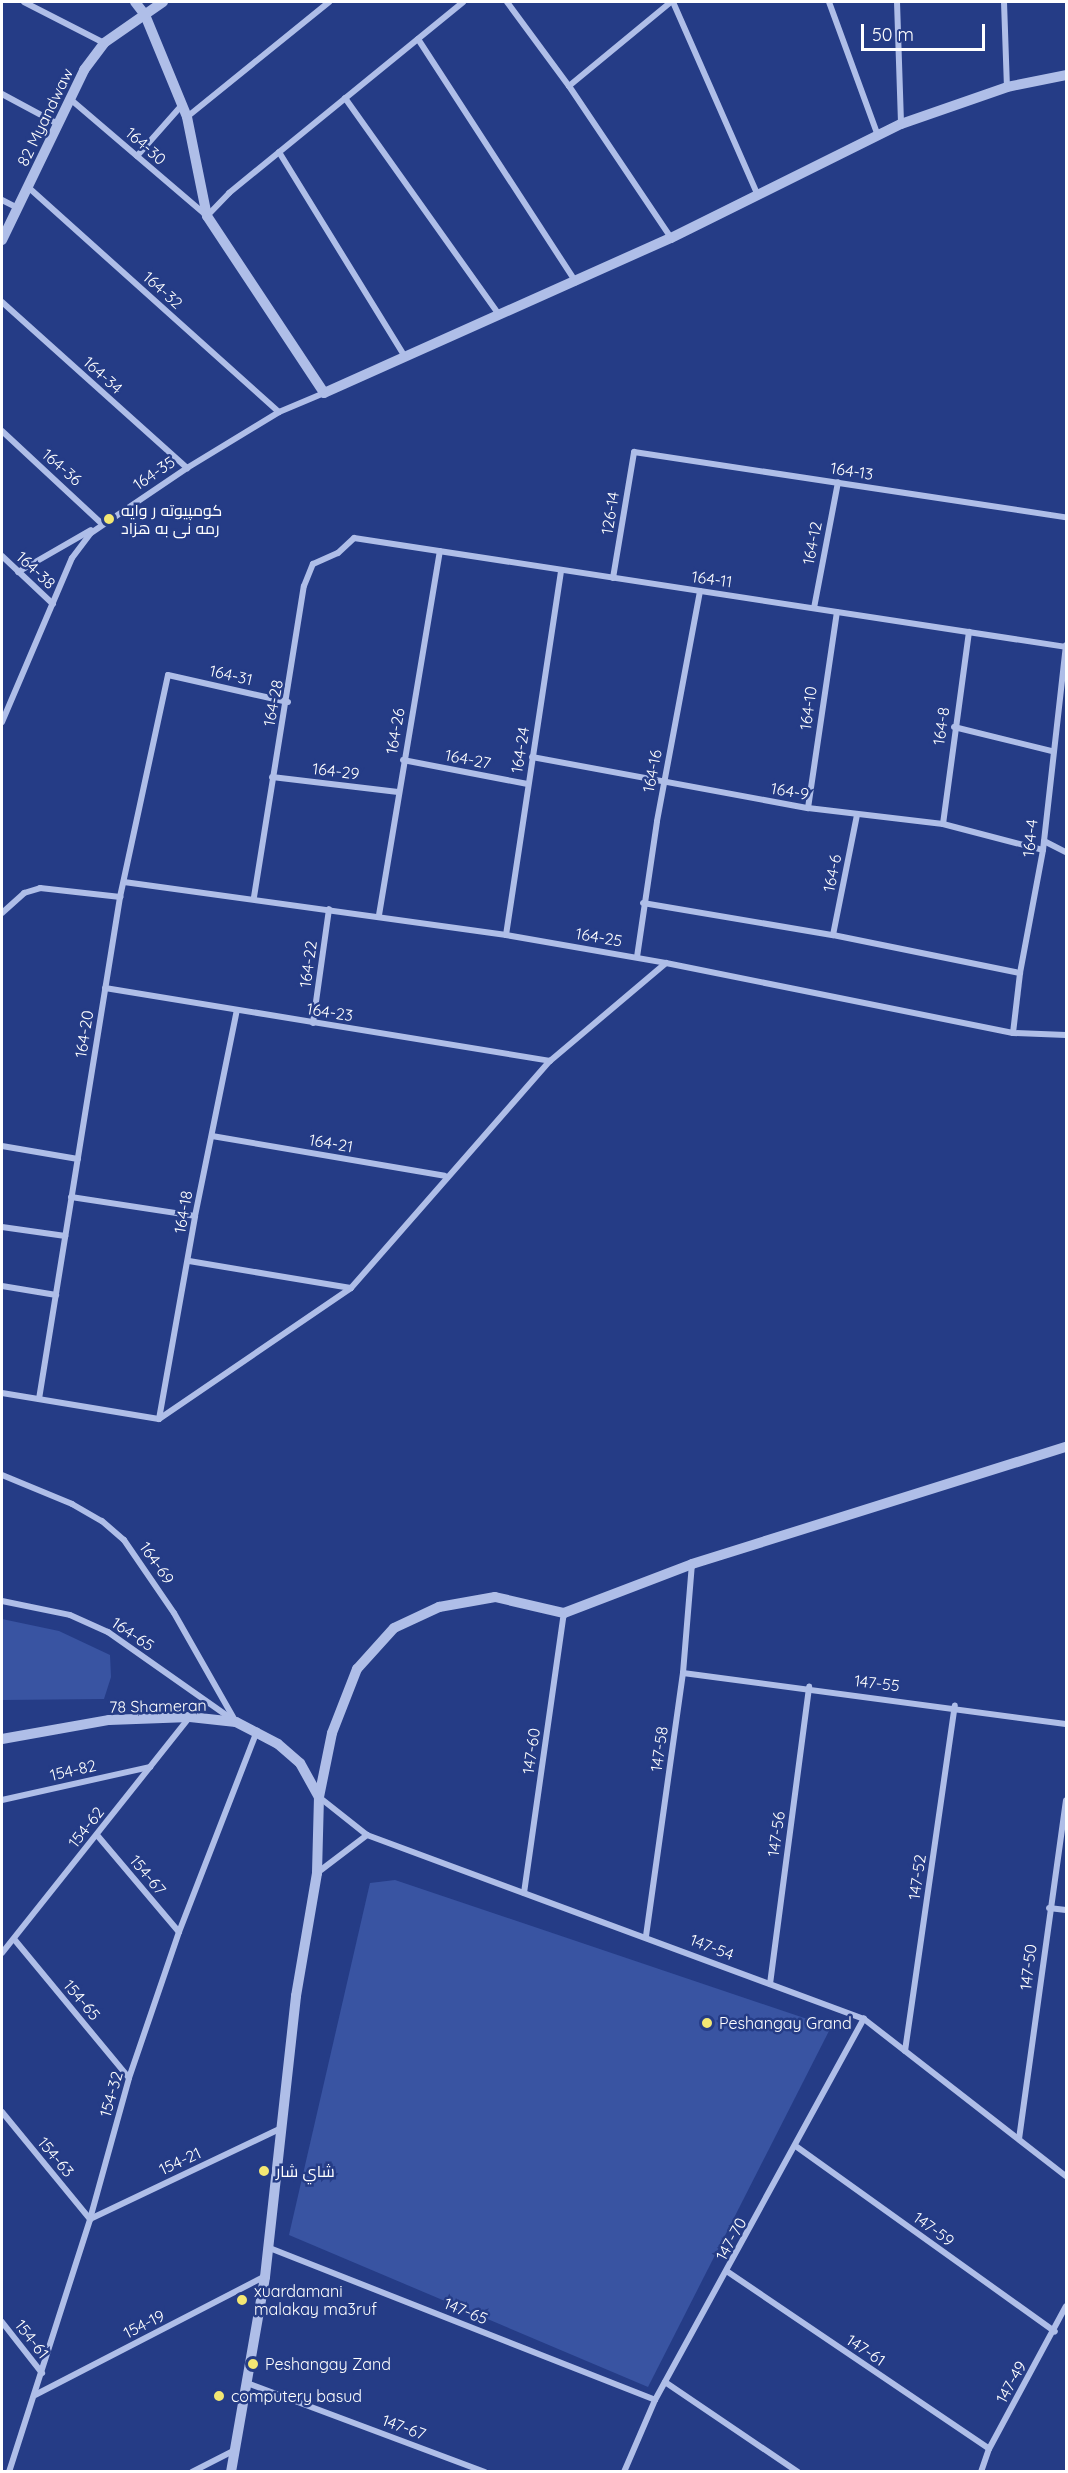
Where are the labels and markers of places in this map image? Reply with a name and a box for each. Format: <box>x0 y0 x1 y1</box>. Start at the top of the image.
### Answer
place label: کومپیوته ر وایه رمه نی به هزاد <box>121 500 222 538</box>
marker: کومپیوته ر وایه رمه نی به هزاد <box>102 512 116 526</box>
place label: Peshangay Grand <box>719 2013 852 2033</box>
marker: Peshangay Grand <box>700 2016 714 2030</box>
place label: شاي شار <box>276 2161 335 2181</box>
marker: شاي شار <box>257 2164 271 2178</box>
place label: xuardamani malakay ma3ruf <box>254 2281 377 2319</box>
marker: xuardamani malakay ma3ruf <box>235 2293 249 2307</box>
place label: Peshangay Zand <box>265 2354 391 2374</box>
marker: Peshangay Zand <box>246 2357 260 2371</box>
place label: computery basud <box>231 2386 362 2406</box>
marker: computery basud <box>212 2389 226 2403</box>

